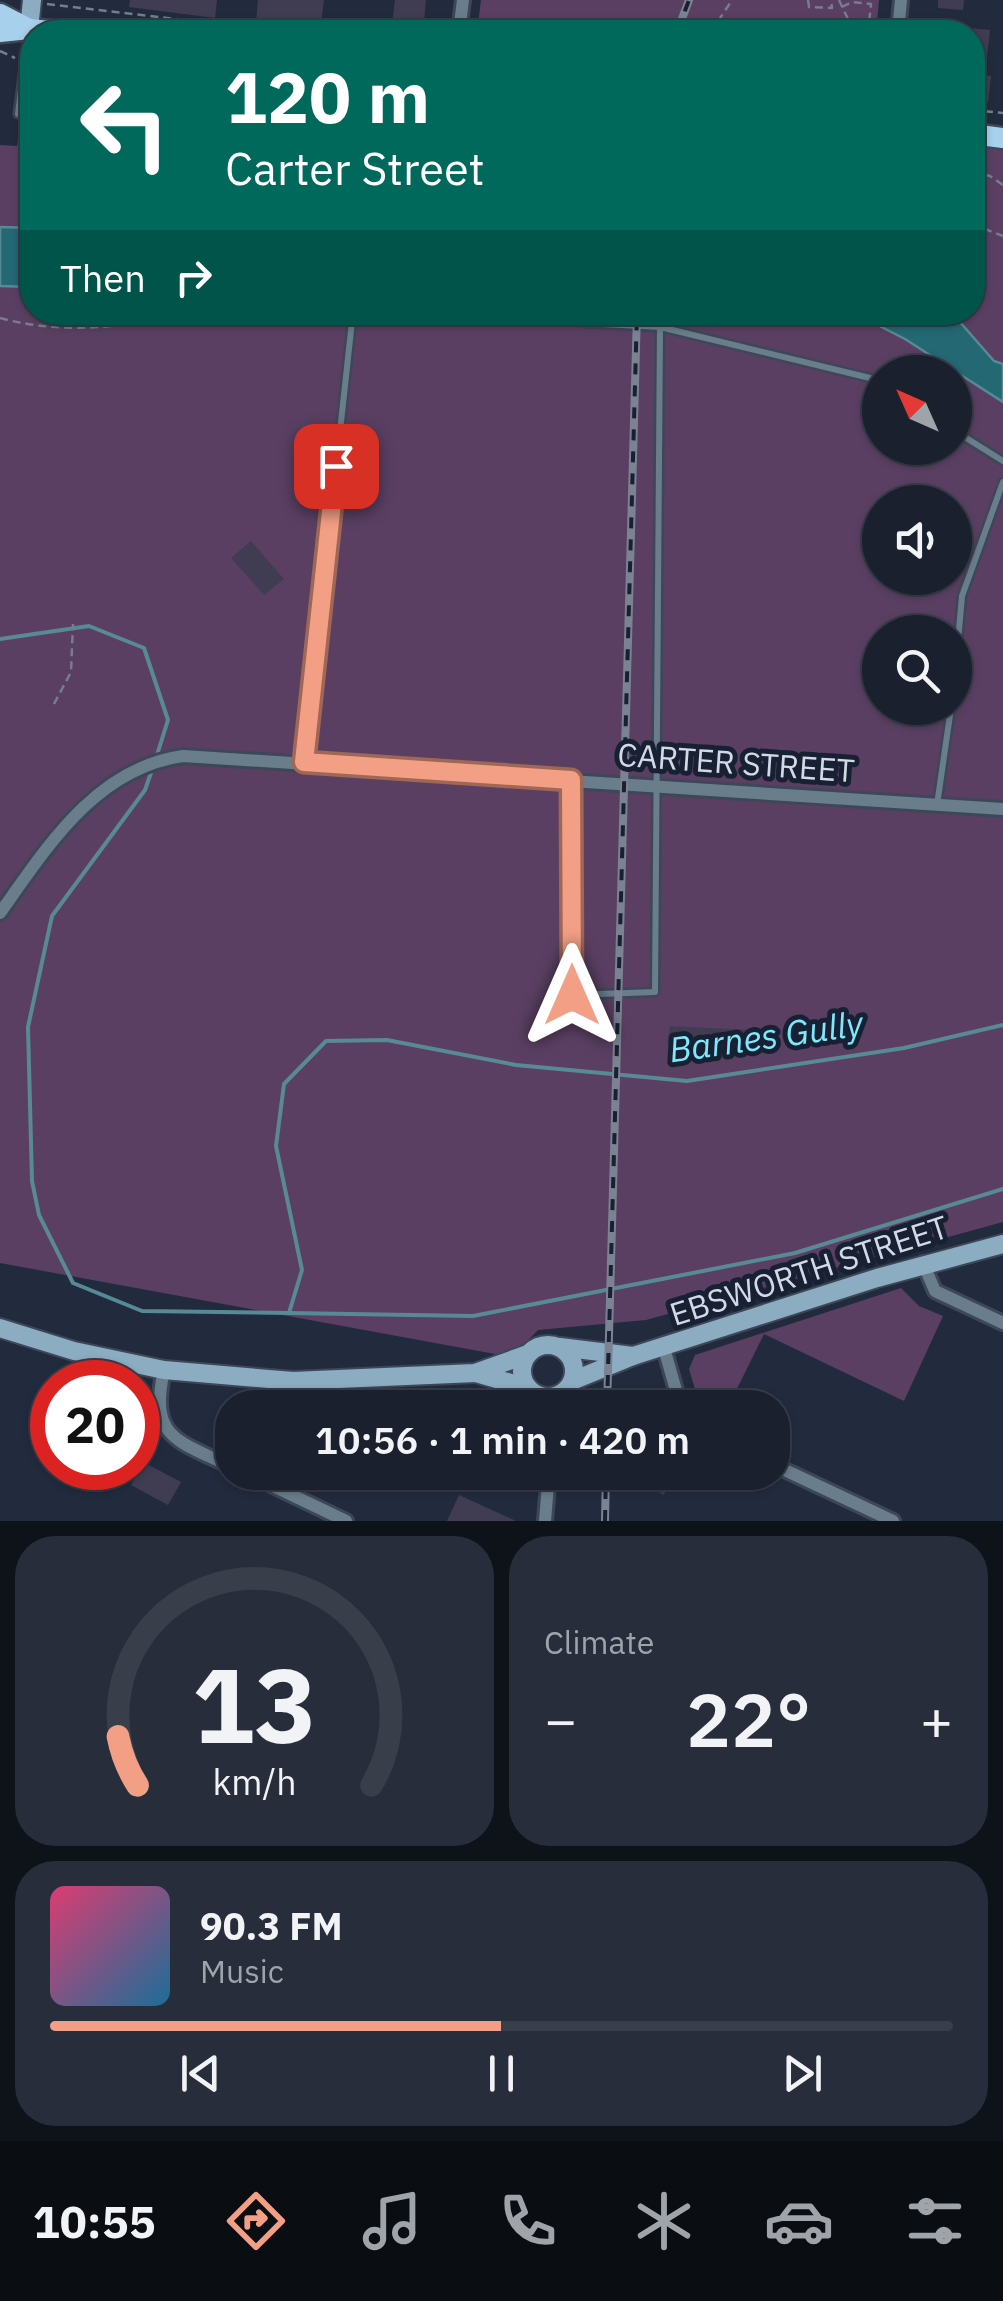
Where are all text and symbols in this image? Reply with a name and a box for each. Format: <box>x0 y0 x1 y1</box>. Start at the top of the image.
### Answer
text: 120 m <box>225 51 430 142</box>
icon: left <box>60 60 190 190</box>
text: Carter Street <box>225 139 485 197</box>
icon: right <box>166 250 221 305</box>
text: Then <box>60 253 146 302</box>
north arrow <box>862 355 972 465</box>
map controls <box>862 355 972 725</box>
pin <box>294 424 379 509</box>
icon: arrive <box>309 439 364 494</box>
button: sound <box>862 485 972 595</box>
button: search <box>862 615 972 725</box>
street label: CARTER STREET <box>616 733 856 791</box>
position arrow <box>520 943 624 1047</box>
water label: Barnes Gully <box>666 999 868 1072</box>
street label: EBSWORTH STREET <box>664 1205 953 1335</box>
speed limit sign: 20 <box>30 1360 160 1490</box>
text: 10:56 · 1 min · 420 m <box>315 1415 690 1464</box>
text: Climate <box>544 1621 654 1663</box>
text: 13 <box>192 1636 317 1772</box>
text: 22° <box>686 1670 811 1768</box>
text: − <box>544 1684 577 1755</box>
text: + <box>920 1684 953 1755</box>
text: km/h <box>212 1758 297 1805</box>
text: 90.3 FM <box>200 1901 343 1950</box>
text: Music <box>200 1950 284 1992</box>
icon: previous <box>173 2046 228 2101</box>
icon: pause <box>474 2046 529 2101</box>
icon: next <box>775 2046 830 2101</box>
icon: directions <box>221 2186 291 2256</box>
icon: music <box>357 2186 427 2256</box>
icon: phone <box>493 2186 563 2256</box>
icon: climate <box>629 2186 699 2256</box>
icon: car <box>764 2186 834 2256</box>
icon: filters <box>900 2186 970 2256</box>
text: 10:55 <box>33 2192 156 2250</box>

